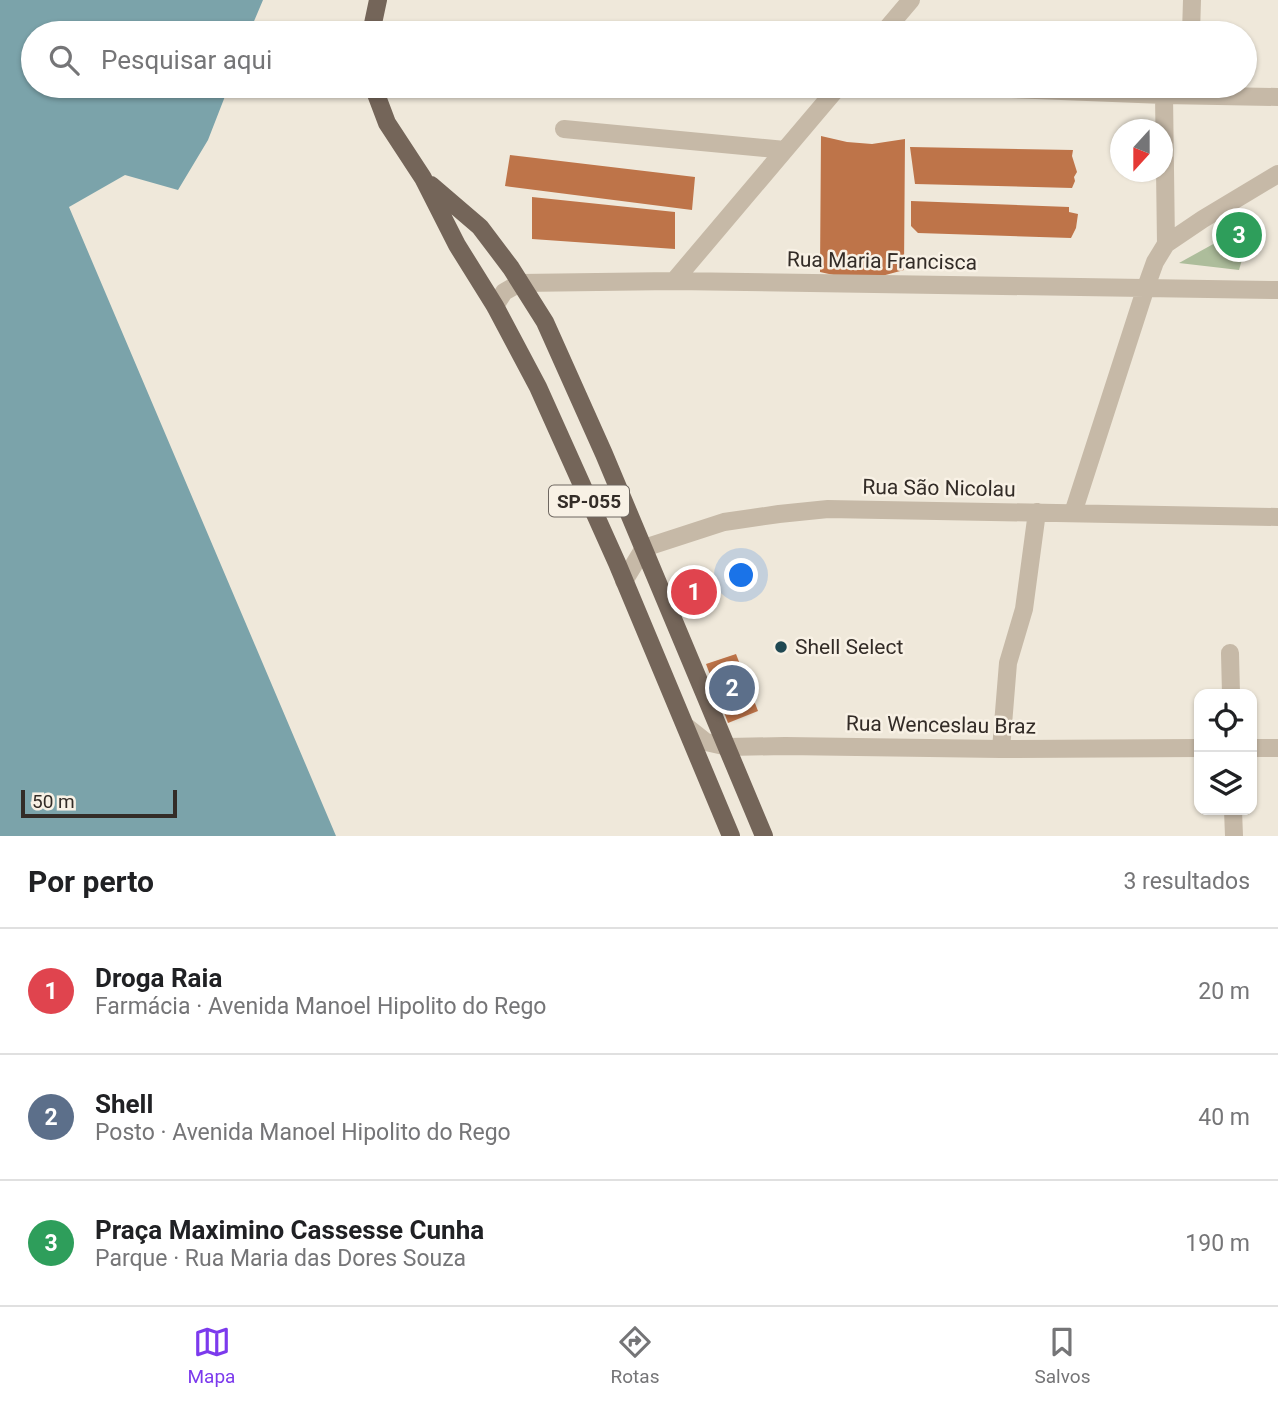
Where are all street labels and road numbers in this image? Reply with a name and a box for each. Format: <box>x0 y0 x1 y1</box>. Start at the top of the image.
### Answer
street label: Rua Maria Francisca <box>787 247 977 275</box>
street label: Rua São Nicolau <box>862 475 1016 501</box>
road number: SP-055 <box>549 486 629 516</box>
street label: Rua Wenceslau Braz <box>846 711 1036 739</box>

